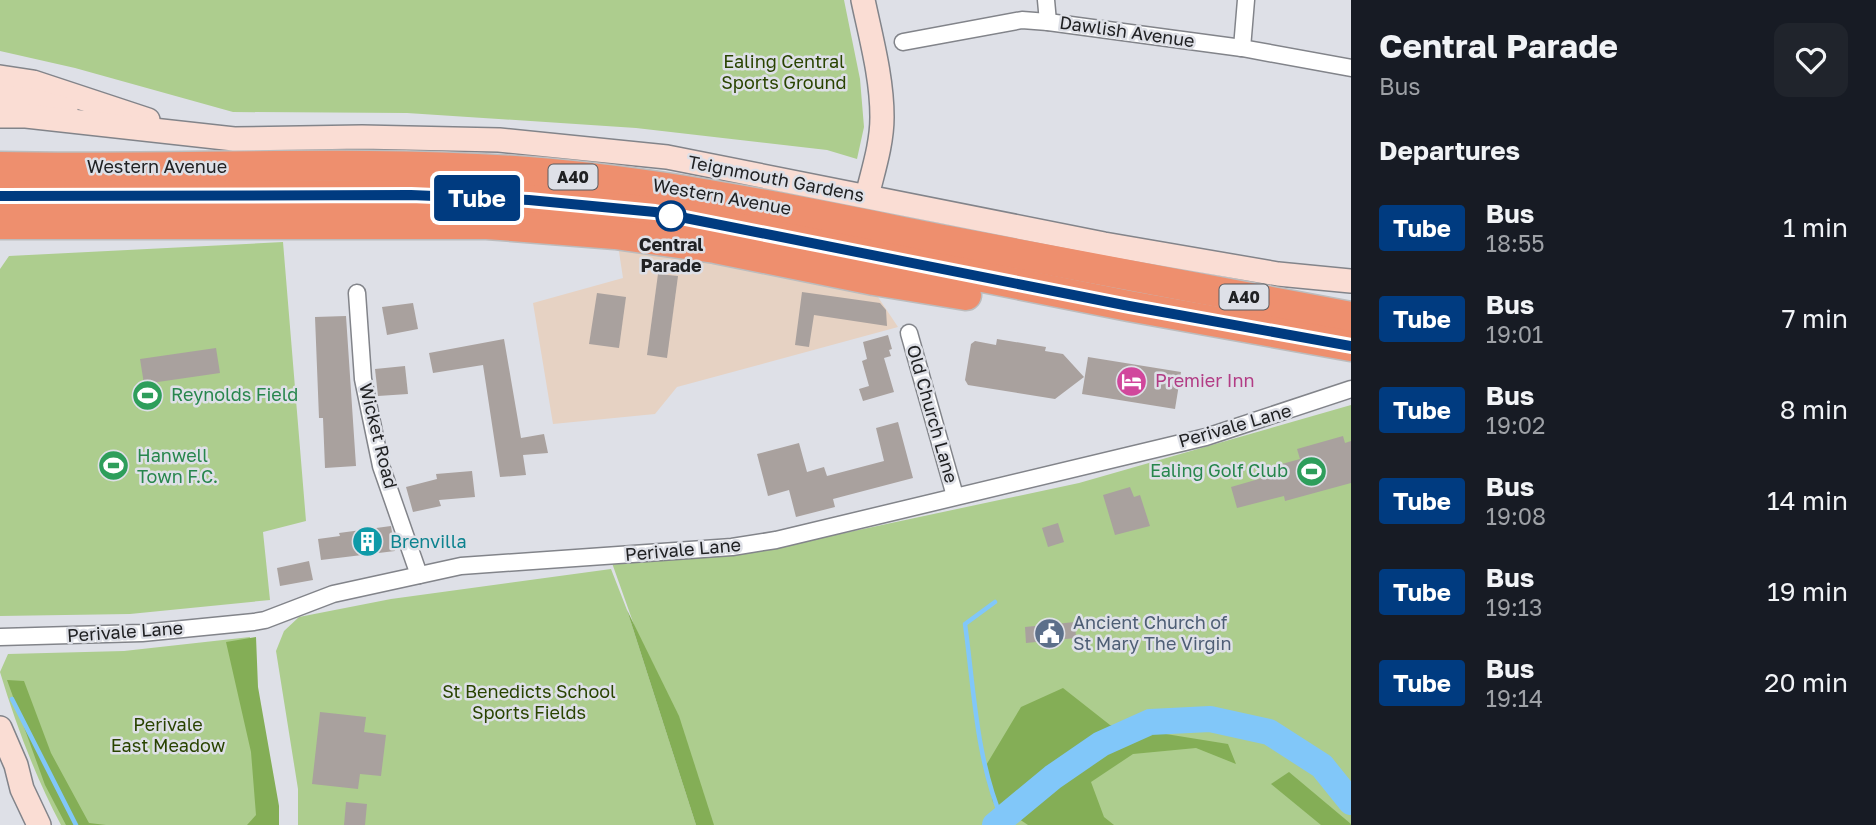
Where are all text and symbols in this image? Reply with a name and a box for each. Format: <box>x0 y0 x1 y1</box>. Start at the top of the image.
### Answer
street label: Dawlish Avenue <box>1058 11 1196 51</box>
button: heart <box>1774 23 1848 97</box>
text: Central Parade <box>1379 26 1618 65</box>
park label: Ealing Central Sports Ground <box>721 50 847 93</box>
text: Bus <box>1379 72 1421 100</box>
text: Departures <box>1379 135 1520 166</box>
street label: Teignmouth Gardens <box>686 150 866 206</box>
street label: Western Avenue <box>87 155 227 177</box>
road number: A40 <box>548 164 598 190</box>
street label: Western Avenue <box>651 173 793 219</box>
line badge: Tube <box>428 175 526 221</box>
text: Tube <box>448 183 506 212</box>
text: Bus <box>1486 198 1534 229</box>
marker: Central Parade <box>656 201 686 231</box>
text: 1 min <box>1783 212 1848 243</box>
text: Tube <box>1393 213 1451 242</box>
text: 18:55 <box>1486 229 1545 257</box>
place label: Central Parade <box>639 233 703 276</box>
road number: A40 <box>1220 284 1268 310</box>
text: Bus <box>1486 289 1534 320</box>
text: 7 min <box>1782 303 1848 334</box>
text: Tube <box>1393 304 1451 333</box>
text: 19:01 <box>1486 320 1543 348</box>
street label: Old Church Lane <box>903 342 963 485</box>
hotel icon: Premier Inn <box>1115 364 1149 398</box>
place label: Premier Inn <box>1155 369 1255 391</box>
sports icon: Reynolds Field <box>131 378 165 412</box>
text: Bus <box>1486 380 1534 411</box>
street label: Wicket Road <box>355 381 403 491</box>
place label: Reynolds Field <box>171 383 298 405</box>
text: 8 min <box>1780 394 1848 425</box>
text: Tube <box>1393 395 1451 424</box>
street label: Perivale Lane <box>1176 398 1294 452</box>
text: 19:02 <box>1486 411 1545 439</box>
place label: Hanwell Town F.C. <box>137 444 218 487</box>
sports icon: Hanwell Town F.C. <box>97 449 131 483</box>
sports icon: Ealing Golf Club <box>1294 454 1328 488</box>
place label: Ealing Golf Club <box>1150 459 1288 481</box>
text: Bus <box>1486 471 1534 502</box>
text: 14 min <box>1767 485 1848 516</box>
text: Tube <box>1393 486 1451 515</box>
text: 19:08 <box>1486 502 1546 530</box>
building icon: Brenvilla <box>350 525 384 559</box>
place label: Brenvilla <box>390 530 467 552</box>
street label: Perivale Lane <box>624 533 742 565</box>
text: Bus <box>1486 562 1534 593</box>
text: 19 min <box>1767 576 1848 607</box>
text: Tube <box>1393 577 1451 606</box>
text: 19:13 <box>1486 593 1542 621</box>
place label: Ancient Church of St Mary The Virgin <box>1073 611 1232 654</box>
street label: Perivale Lane <box>66 616 184 646</box>
public building icon: Ancient Church of St Mary The Virgin <box>1033 616 1067 650</box>
text: Bus <box>1486 653 1534 684</box>
text: 20 min <box>1764 667 1848 698</box>
text: Tube <box>1393 668 1451 697</box>
park label: St Benedicts School Sports Fields <box>442 680 616 723</box>
text: 19:14 <box>1486 684 1543 712</box>
park label: Perivale East Meadow <box>111 713 226 756</box>

